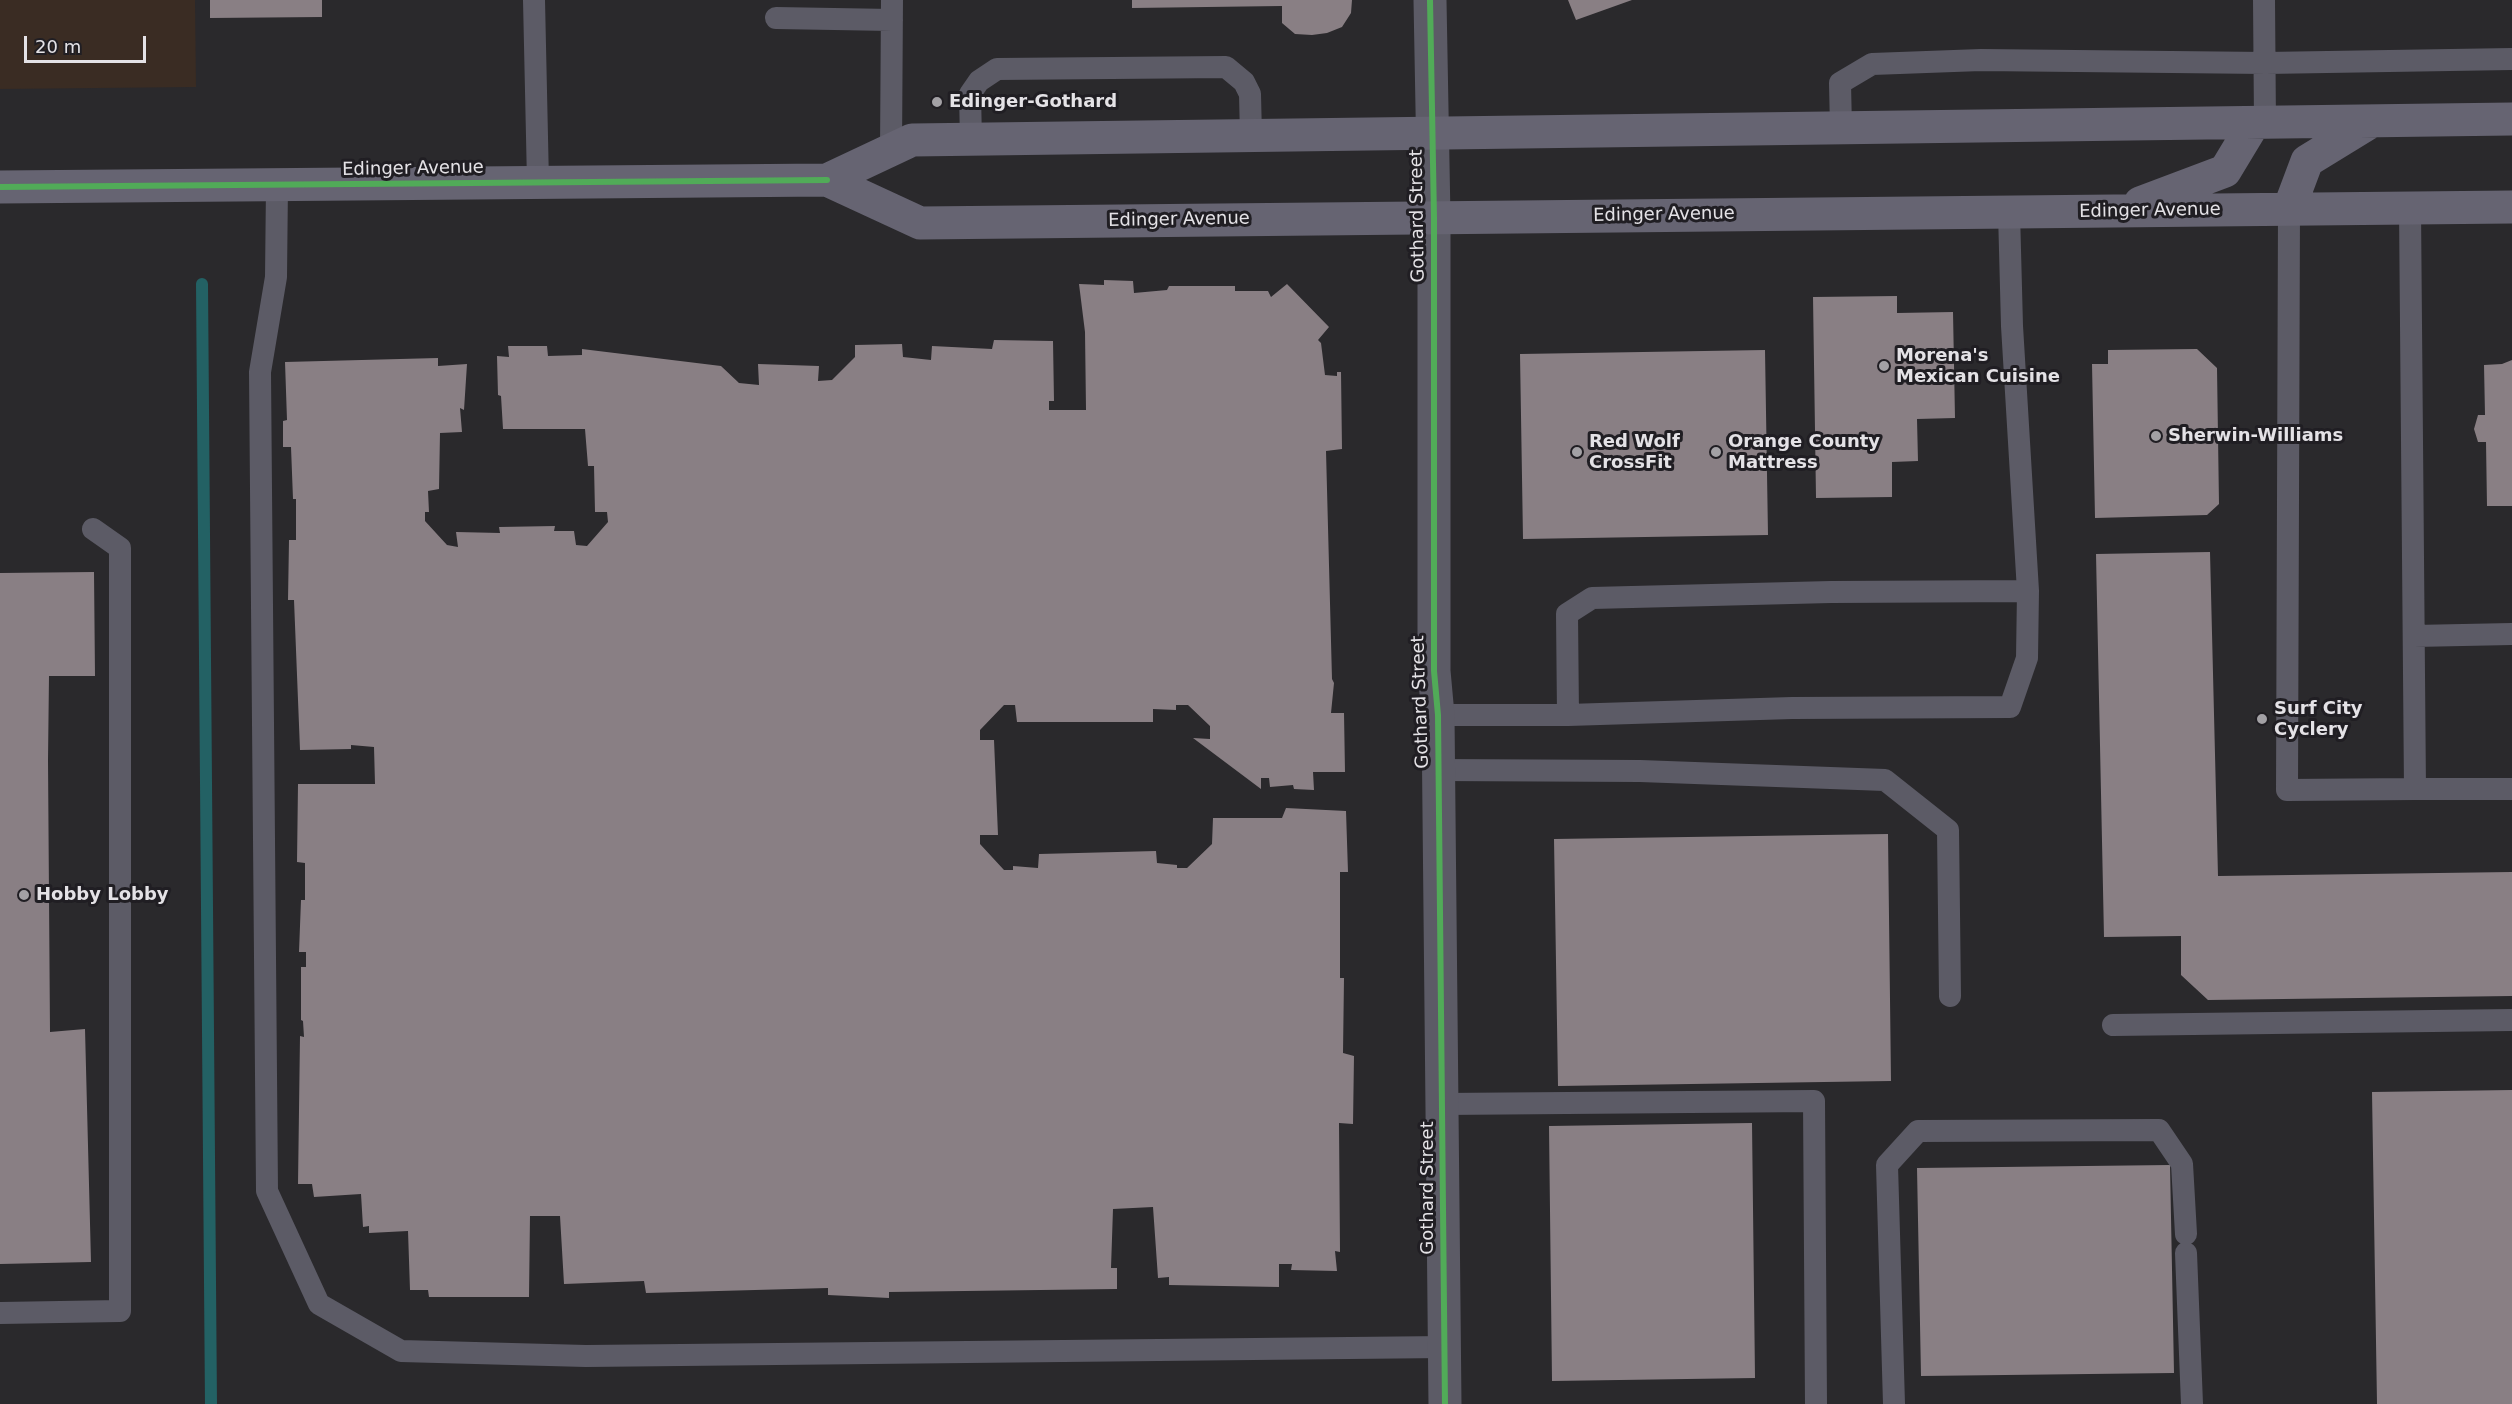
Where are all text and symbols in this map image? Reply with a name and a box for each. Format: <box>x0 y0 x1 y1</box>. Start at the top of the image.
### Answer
scale bar <box>27 24 148 62</box>
text: 20 m <box>35 36 81 57</box>
place label: Edinger-Gothard <box>949 91 1117 113</box>
marker: Edinger-Gothard <box>930 95 944 109</box>
street label: Gothard Street <box>1406 149 1430 283</box>
street label: Edinger Avenue <box>342 157 484 181</box>
street label: Edinger Avenue <box>2079 199 2221 223</box>
street label: Edinger Avenue <box>1593 203 1735 227</box>
street label: Edinger Avenue <box>1108 208 1250 232</box>
place label: Morena's Mexican Cuisine <box>1896 345 2060 388</box>
marker: Morena's Mexican Cuisine <box>1877 359 1891 373</box>
place label: Sherwin-Williams <box>2168 425 2343 447</box>
marker: Sherwin-Williams <box>2149 429 2163 443</box>
place label: Red Wolf CrossFit <box>1589 431 1680 474</box>
place label: Orange County Mattress <box>1728 431 1880 474</box>
marker: Red Wolf CrossFit <box>1570 445 1584 459</box>
marker: Orange County Mattress <box>1709 445 1723 459</box>
street label: Gothard Street <box>1408 635 1434 769</box>
place label: Surf City Cyclery <box>2274 698 2362 740</box>
marker: Surf City Cyclery <box>2255 712 2269 726</box>
place label: Hobby Lobby <box>36 884 169 906</box>
marker: Hobby Lobby <box>17 888 31 902</box>
street label: Gothard Street <box>1417 1121 1439 1255</box>

